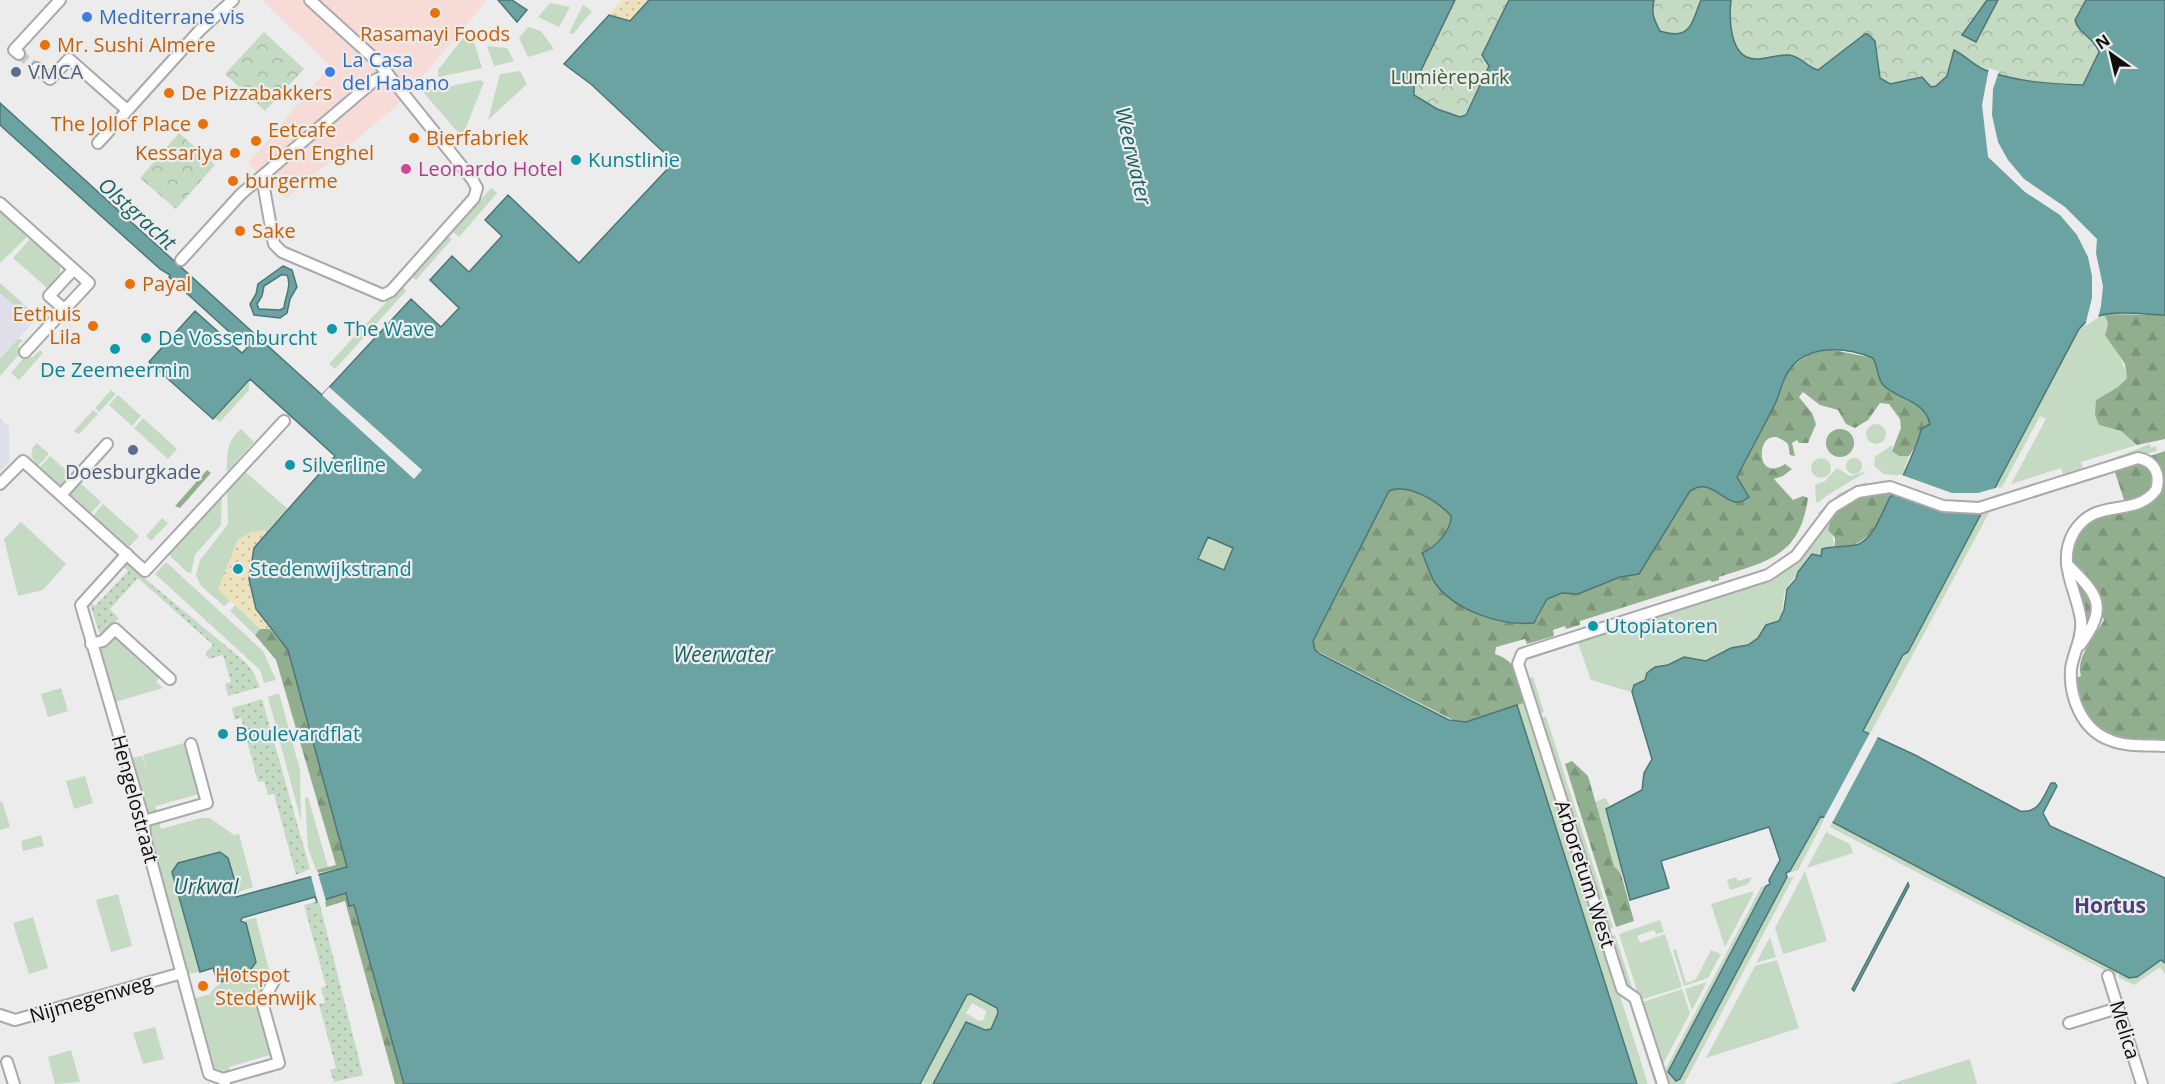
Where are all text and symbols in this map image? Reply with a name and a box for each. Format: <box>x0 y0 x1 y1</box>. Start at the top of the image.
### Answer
place label: Mediterrane vis <box>99 3 245 30</box>
marker: Rasamayi Foods <box>428 6 442 20</box>
marker: Mediterrane vis <box>80 10 94 24</box>
place label: Rasamayi Foods <box>360 20 510 47</box>
north arrow <box>2081 24 2141 84</box>
text: N <box>2091 29 2114 54</box>
place label: Mr. Sushi Almere <box>57 31 216 58</box>
marker: Mr. Sushi Almere <box>38 38 52 52</box>
place label: La Casa del Habano <box>342 46 449 96</box>
place label: VMCA <box>28 58 84 85</box>
park label: Lumièrepark <box>1391 63 1510 90</box>
marker: VMCA <box>9 65 23 79</box>
marker: La Casa del Habano <box>323 65 337 79</box>
place label: De Pizzabakkers <box>181 79 332 106</box>
marker: De Pizzabakkers <box>162 86 176 100</box>
water label: Weerwater <box>1109 104 1159 208</box>
place label: The Jollof Place <box>51 110 191 137</box>
place label: Eetcafe Den Enghel <box>268 116 374 166</box>
marker: The Jollof Place <box>196 117 210 131</box>
place label: Bierfabriek <box>426 124 529 151</box>
marker: Bierfabriek <box>407 131 421 145</box>
marker: Eetcafe Den Enghel <box>249 134 263 148</box>
place label: Kessariya <box>135 139 223 166</box>
marker: Kessariya <box>228 146 242 160</box>
place label: Kunstlinie <box>588 146 680 173</box>
marker: Kunstlinie <box>569 153 583 167</box>
place label: Leonardo Hotel <box>418 155 563 182</box>
marker: Leonardo Hotel <box>399 162 413 176</box>
place label: burgerme <box>245 167 338 194</box>
water label: Olstgracht <box>93 171 184 257</box>
marker: burgerme <box>226 174 240 188</box>
place label: Sake <box>252 217 296 244</box>
marker: Sake <box>233 224 247 238</box>
place label: Payal <box>142 270 191 297</box>
marker: Payal <box>123 277 137 291</box>
place label: Eethuis Lila <box>12 300 81 350</box>
place label: The Wave <box>344 315 435 342</box>
marker: Eethuis Lila <box>86 319 100 333</box>
marker: The Wave <box>325 322 339 336</box>
place label: De Vossenburcht <box>158 324 317 351</box>
marker: De Vossenburcht <box>139 331 153 345</box>
marker: De Zeemeermin <box>108 342 122 356</box>
place label: De Zeemeermin <box>40 356 190 383</box>
marker: Doesburgkade <box>126 443 140 457</box>
place label: Silverline <box>302 451 386 478</box>
place label: Doesburgkade <box>65 458 201 485</box>
marker: Silverline <box>283 458 297 472</box>
place label: Stedenwijkstrand <box>250 555 412 582</box>
marker: Stedenwijkstrand <box>231 562 245 576</box>
place label: Utopiatoren <box>1605 612 1718 639</box>
marker: Utopiatoren <box>1586 619 1600 633</box>
water label: Weerwater <box>673 640 774 668</box>
place label: Boulevardflat <box>235 720 360 747</box>
marker: Boulevardflat <box>216 727 230 741</box>
street label: Hengelostraat <box>105 732 166 866</box>
street label: Arboretum West <box>1549 796 1622 951</box>
water label: Urkwal <box>174 872 239 900</box>
district label: Hortus <box>2074 891 2146 919</box>
place label: Hotspot Stedenwijk <box>215 961 317 1011</box>
street label: Nijmegenweg <box>26 968 156 1029</box>
marker: Hotspot Stedenwijk <box>196 979 210 993</box>
street label: Melica <box>2104 997 2147 1062</box>

